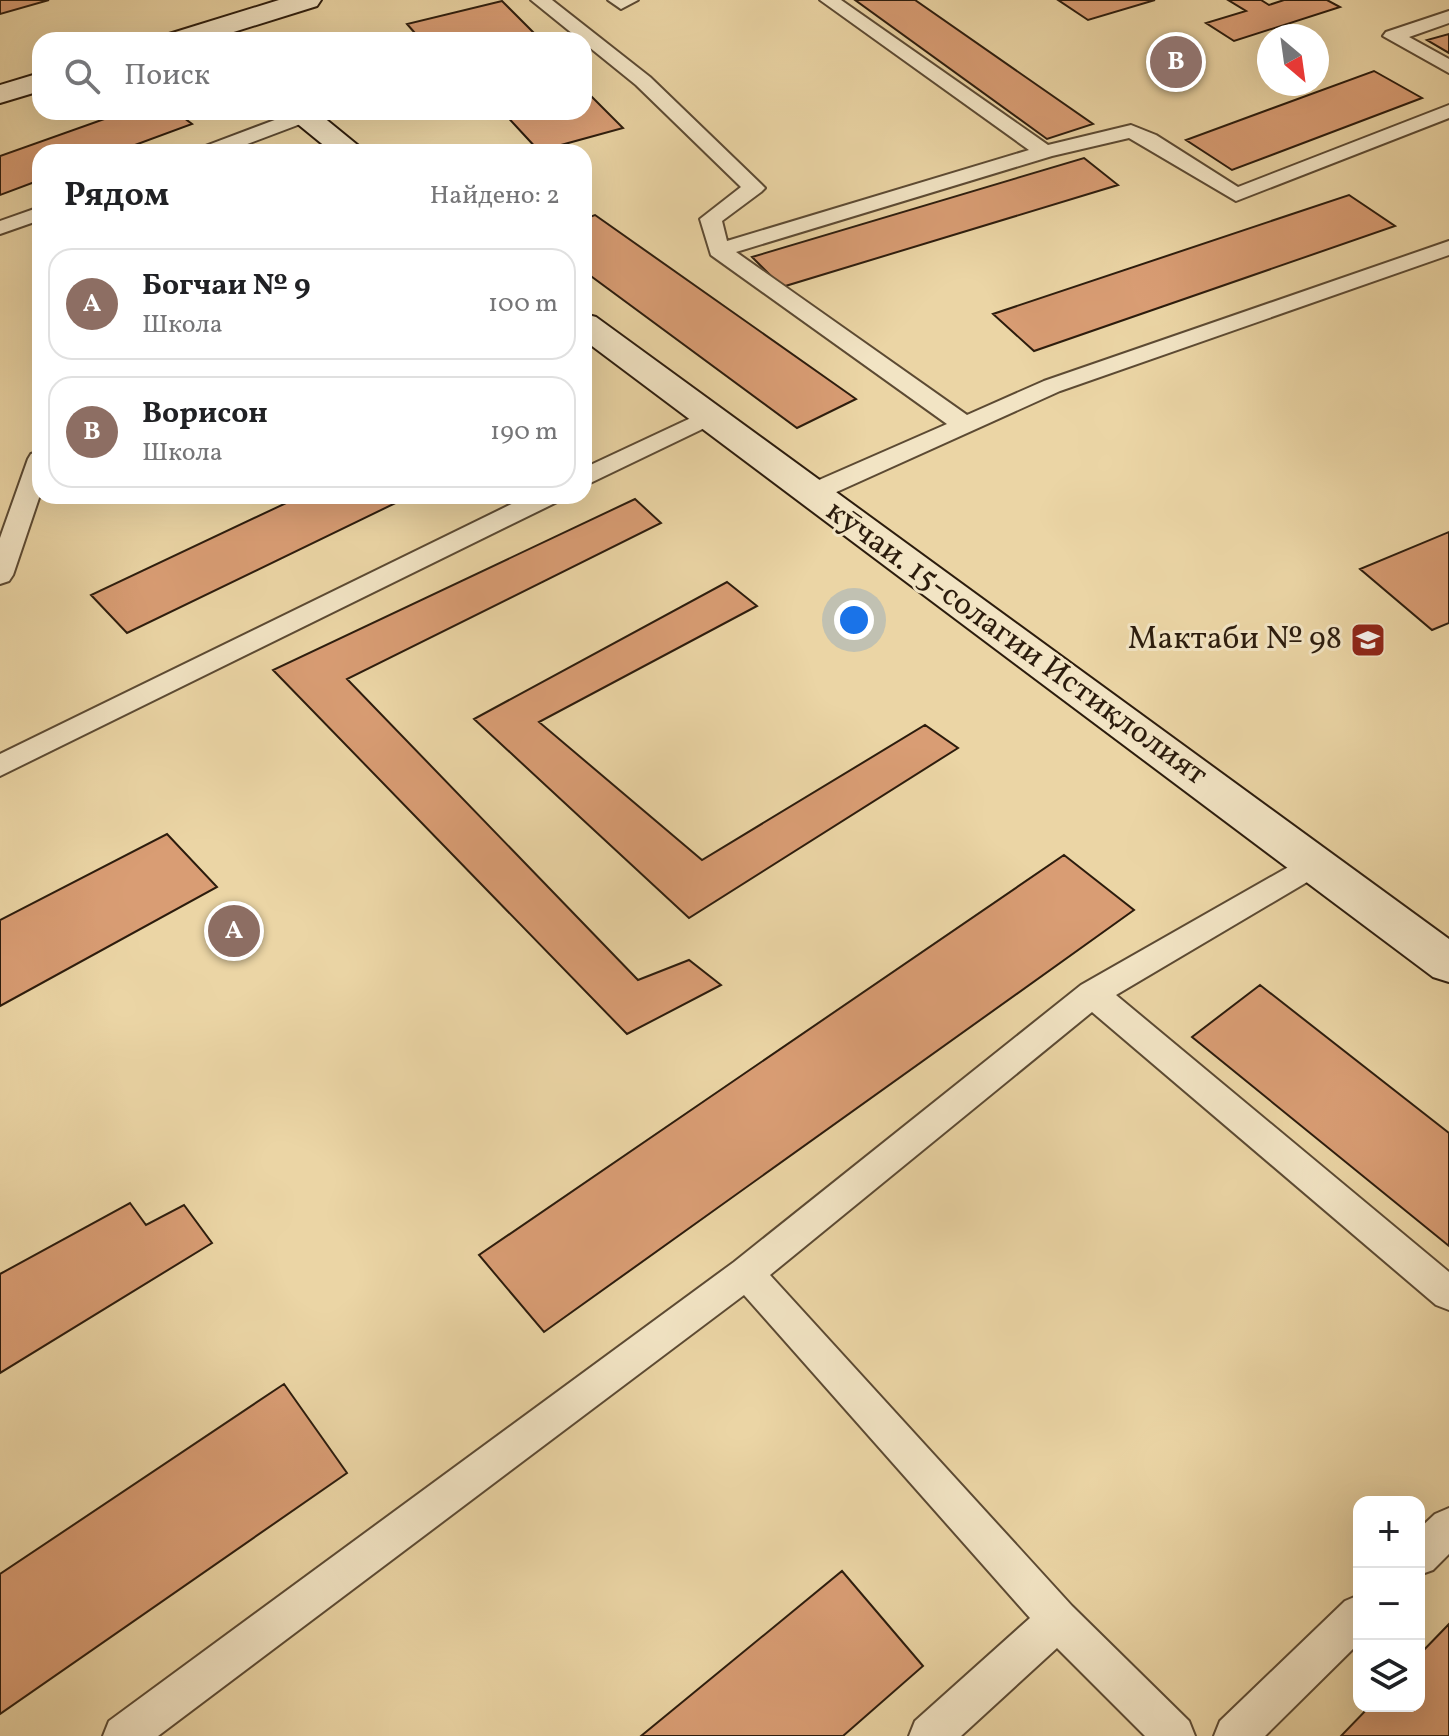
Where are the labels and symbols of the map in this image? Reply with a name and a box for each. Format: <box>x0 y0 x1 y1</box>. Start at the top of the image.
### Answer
north arrow <box>1257 24 1329 96</box>
pin: B <box>1150 32 1202 92</box>
street label: кӯчаи. 15-солагии Истиқлолият <box>816 491 1216 797</box>
your location <box>834 600 874 640</box>
place label: Мактаби № 98 <box>1128 618 1342 662</box>
school or university icon: Мактаби № 98 <box>1349 621 1387 659</box>
pin: A <box>208 901 260 961</box>

